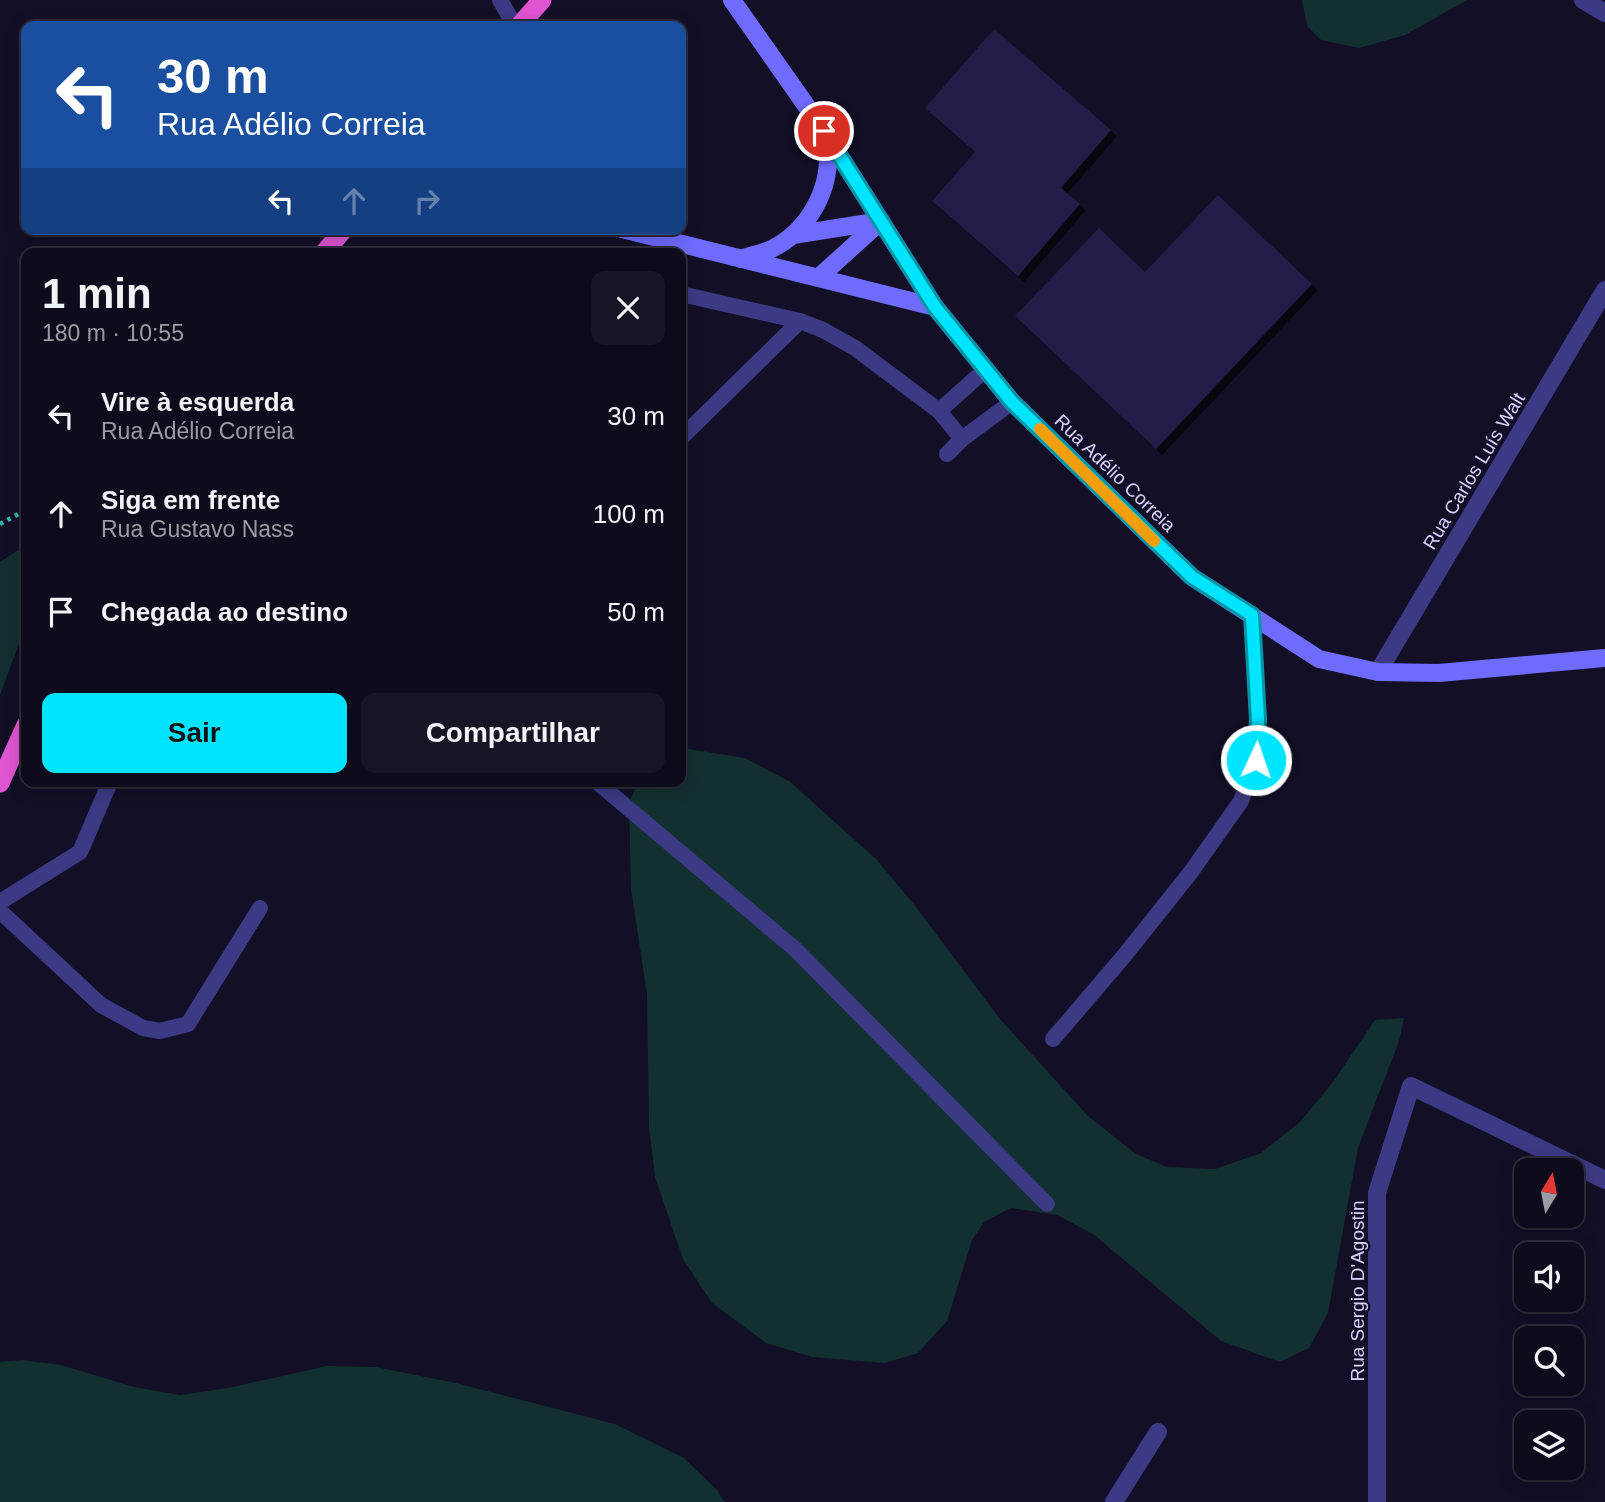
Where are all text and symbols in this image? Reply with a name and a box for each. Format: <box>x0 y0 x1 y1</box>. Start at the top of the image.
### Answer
icon: left <box>42 49 133 140</box>
text: 30 m <box>157 49 269 103</box>
pin <box>794 101 854 161</box>
text: Rua Adélio Correia <box>157 106 426 142</box>
icon: arrive <box>805 112 843 150</box>
icon: left <box>262 182 300 220</box>
icon: ahead <box>335 182 373 220</box>
icon: right <box>408 182 446 220</box>
text: 1 min <box>42 270 152 317</box>
button: close <box>591 271 665 345</box>
text: 180 m · 10:55 <box>42 320 184 346</box>
text: Vire à esquerda <box>101 387 294 417</box>
street label: Rua Carlos Luís Walt <box>1419 388 1529 553</box>
icon: left <box>42 397 80 435</box>
text: 30 m <box>607 401 665 431</box>
street label: Rua Adélio Correia <box>1050 410 1180 536</box>
text: Rua Adélio Correia <box>101 418 294 444</box>
text: Siga em frente <box>101 485 280 515</box>
icon: ahead <box>42 495 80 533</box>
text: 100 m <box>593 499 665 529</box>
text: Rua Gustavo Nass <box>101 516 294 542</box>
icon: arrive <box>42 593 80 631</box>
text: Chegada ao destino <box>101 597 348 627</box>
text: 50 m <box>607 597 665 627</box>
button: Sair <box>42 693 347 773</box>
button: Compartilhar <box>361 693 665 773</box>
position arrow <box>1219 723 1293 797</box>
north arrow <box>1514 1158 1584 1228</box>
map controls <box>1514 1158 1584 1480</box>
street label: Rua Sergio D'Agostin <box>1347 1200 1368 1382</box>
button: sound <box>1514 1242 1584 1312</box>
button: search <box>1514 1326 1584 1396</box>
button: layers <box>1514 1410 1584 1480</box>

